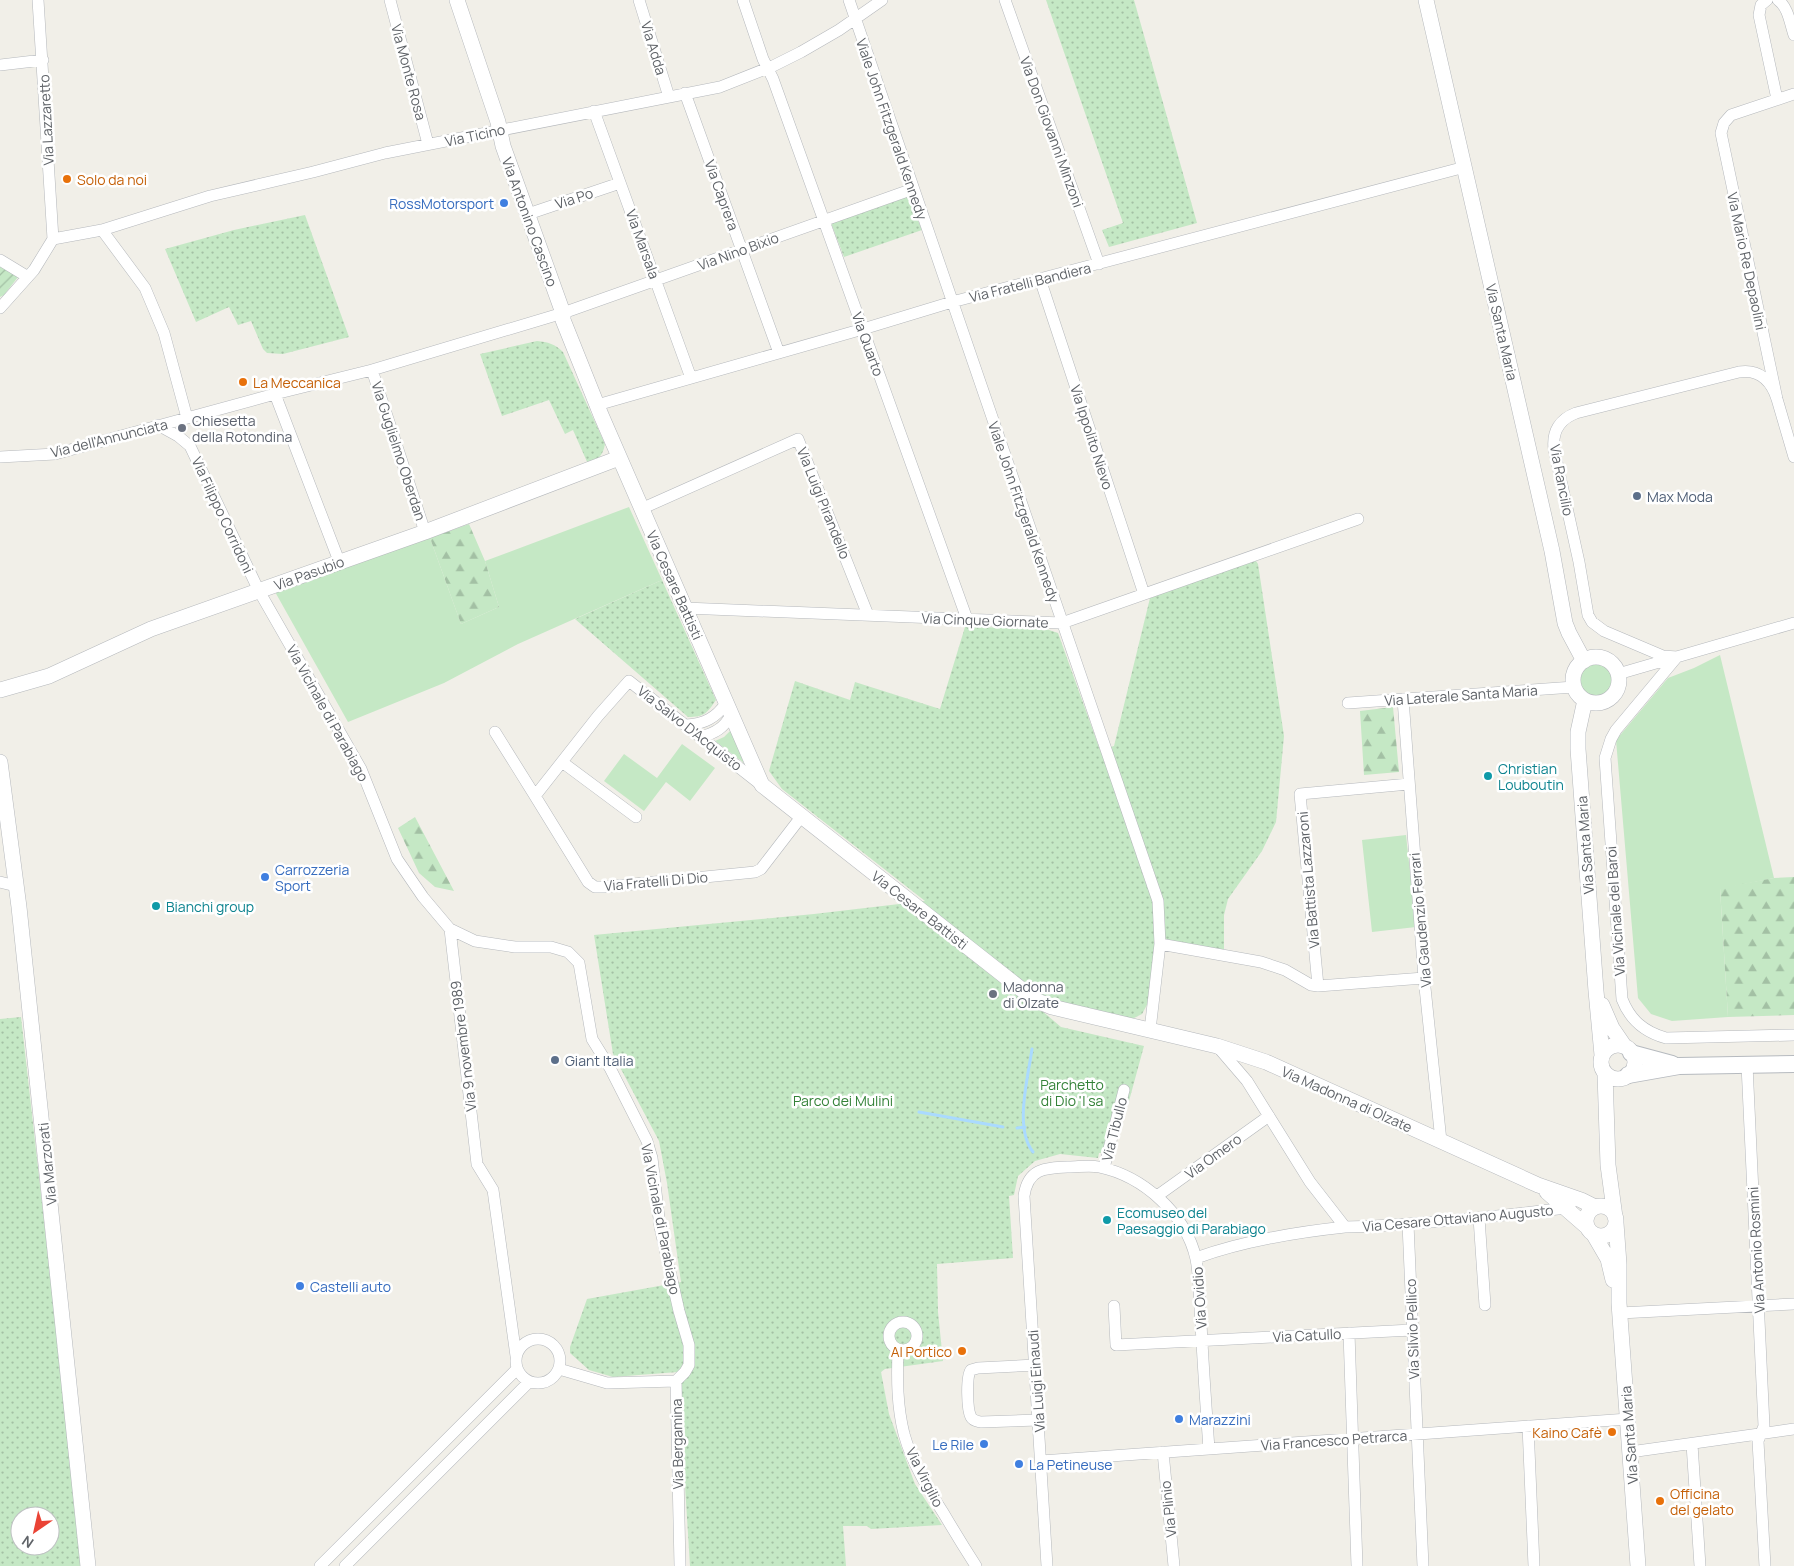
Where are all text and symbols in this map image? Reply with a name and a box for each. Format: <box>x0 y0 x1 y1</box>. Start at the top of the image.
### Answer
street label: Via Adda <box>637 19 671 77</box>
street label: Via Monte Rosa <box>387 22 431 122</box>
street label: Viale John Fitzgerald Kennedy <box>852 36 932 223</box>
street label: Via Don Giovanni Minzoni <box>1016 54 1088 210</box>
street label: Via Lazzaretto <box>34 74 58 166</box>
street label: Via Ticino <box>443 119 507 151</box>
street label: Via Antonino Cascino <box>498 155 562 289</box>
street label: Via Caprera <box>700 157 744 233</box>
place label: Solo da noi <box>77 170 147 189</box>
marker: Solo da noi <box>61 173 73 185</box>
street label: Via Po <box>553 183 595 213</box>
street label: Via Mario Re Depaolini <box>1723 190 1771 332</box>
place label: RossMotorsport <box>389 194 494 213</box>
marker: RossMotorsport <box>498 197 510 209</box>
street label: Via Marsala <box>622 207 664 281</box>
street label: Via Nino Bixio <box>695 228 781 274</box>
street label: Via Fratelli Bandiera <box>967 258 1093 306</box>
street label: Via Santa Maria <box>1482 282 1522 382</box>
street label: Via Quarto <box>848 309 888 379</box>
place label: La Meccanica <box>253 373 341 392</box>
marker: La Meccanica <box>237 376 249 388</box>
street label: Via Guglielmo Oberdan <box>368 379 430 523</box>
street label: Via Ippolito Nievo <box>1066 382 1118 492</box>
place label: Chiesetta della Rotondina <box>192 411 292 446</box>
street label: Via dell'Annunciata <box>48 414 170 462</box>
street label: Viale John Fitzgerald Kennedy <box>984 419 1064 606</box>
marker: Chiesetta della Rotondina <box>176 422 188 434</box>
street label: Via Rancilio <box>1546 443 1578 517</box>
street label: Via Luigi Pirandello <box>793 444 855 562</box>
street label: Via Filippo Corridoni <box>188 454 258 576</box>
place label: Max Moda <box>1647 487 1713 506</box>
marker: Max Moda <box>1631 490 1643 502</box>
street label: Via Cesare Battisti <box>642 527 708 643</box>
street label: Via Pasubio <box>271 552 347 594</box>
street label: Via Cinque Giornate <box>921 608 1049 632</box>
street label: Via Vicinale di Parabiago <box>283 641 373 785</box>
street label: Via Laterale Santa Maria <box>1384 680 1538 710</box>
street label: Via Salvo D'Acquisto <box>634 681 746 775</box>
place label: Christian Louboutin <box>1498 759 1564 794</box>
marker: Christian Louboutin <box>1482 770 1494 782</box>
street label: Via Santa Maria <box>1572 795 1598 895</box>
street label: Via Battista Lazzaroni <box>1293 811 1323 949</box>
street label: Via Vicinale del Baroi <box>1601 846 1629 976</box>
street label: Via Gaudenzio Ferrari <box>1405 852 1435 988</box>
place label: Carrozzeria Sport <box>275 860 349 895</box>
street label: Via Cesare Battisti <box>868 866 972 954</box>
street label: Via Fratelli Di Dio <box>603 867 709 895</box>
marker: Carrozzeria Sport <box>259 871 271 883</box>
place label: Bianchi group <box>166 897 254 916</box>
marker: Bianchi group <box>150 900 162 912</box>
place label: Madonna di Olzate <box>1003 977 1064 1012</box>
street label: Via 9 novembre 1989 <box>446 980 480 1112</box>
marker: Madonna di Olzate <box>987 988 999 1000</box>
place label: Giant Italia <box>565 1051 634 1070</box>
marker: Giant Italia <box>549 1054 561 1066</box>
street label: Via Madonna di Olzate <box>1279 1062 1415 1136</box>
park label: Parchetto di Dio 'l sa <box>1040 1075 1104 1110</box>
park label: Parco dei Mulini <box>793 1091 893 1110</box>
street label: Via Tibullo <box>1097 1095 1131 1163</box>
street label: Via Marzorati <box>33 1122 61 1206</box>
street label: Via Omero <box>1181 1129 1245 1183</box>
street label: Via Vicinale di Parabiago <box>637 1142 685 1296</box>
street label: Via Antonio Rosmini <box>1743 1186 1769 1314</box>
street label: Via Cesare Ottaviano Augusto <box>1362 1200 1554 1236</box>
place label: Ecomuseo del Paesaggio di Parabiago <box>1117 1203 1266 1238</box>
marker: Ecomuseo del Paesaggio di Parabiago <box>1101 1214 1113 1226</box>
street label: Via Ovidio <box>1187 1266 1211 1330</box>
place label: Castelli auto <box>310 1277 391 1296</box>
street label: Via Silvio Pellico <box>1401 1278 1423 1380</box>
marker: Castelli auto <box>294 1280 306 1292</box>
street label: Via Catullo <box>1272 1324 1342 1346</box>
street label: Via Luigi Einaudi <box>1023 1329 1049 1433</box>
place label: Al Portico <box>891 1342 952 1361</box>
marker: Al Portico <box>956 1345 968 1357</box>
street label: Via Santa Maria <box>1616 1385 1642 1485</box>
street label: Via Bergamina <box>667 1398 687 1490</box>
place label: Marazzini <box>1189 1410 1251 1429</box>
marker: Marazzini <box>1173 1413 1185 1425</box>
place label: Kaino Cafè <box>1532 1423 1602 1442</box>
street label: Via Francesco Petrarca <box>1260 1425 1408 1455</box>
marker: Kaino Cafè <box>1606 1426 1618 1438</box>
place label: Le Rile <box>932 1435 974 1454</box>
marker: Le Rile <box>978 1438 990 1450</box>
street label: Via Virgilio <box>902 1444 948 1510</box>
place label: La Petineuse <box>1029 1455 1113 1474</box>
marker: La Petineuse <box>1013 1458 1025 1470</box>
street label: Via Plinio <box>1156 1480 1180 1538</box>
place label: Officina del gelato <box>1670 1484 1734 1519</box>
marker: Officina del gelato <box>1654 1495 1666 1507</box>
north arrow <box>10 1506 60 1556</box>
text: N <box>18 1532 37 1553</box>

